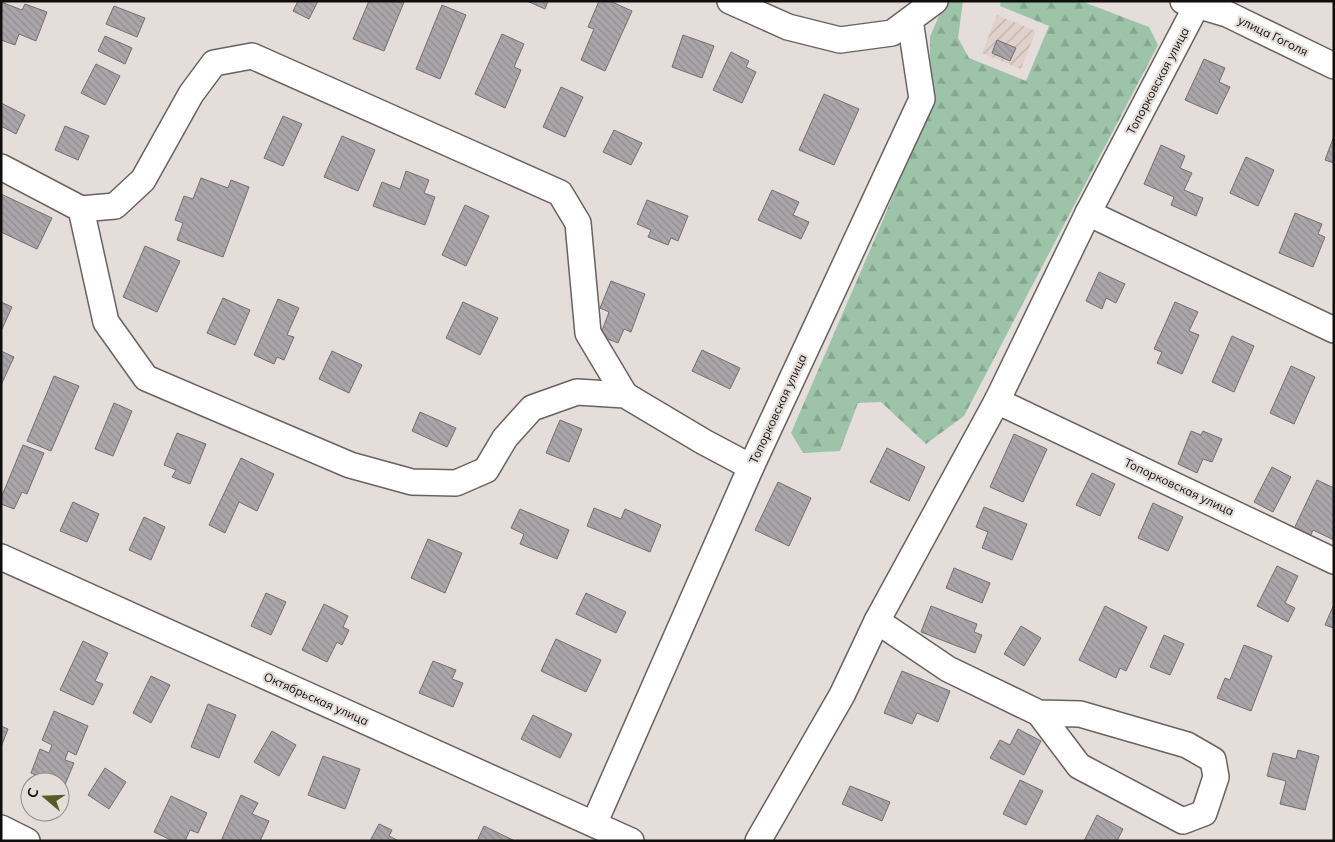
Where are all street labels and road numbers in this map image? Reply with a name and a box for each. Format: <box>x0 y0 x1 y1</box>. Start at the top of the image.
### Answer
street label: улица Гоголя <box>1236 12 1311 59</box>
street label: Топорковская улица <box>1123 25 1192 137</box>
street label: Топорковская улица <box>746 352 810 466</box>
street label: Топорковская улица <box>1122 455 1236 519</box>
street label: Октябрьская улица <box>261 669 371 728</box>

